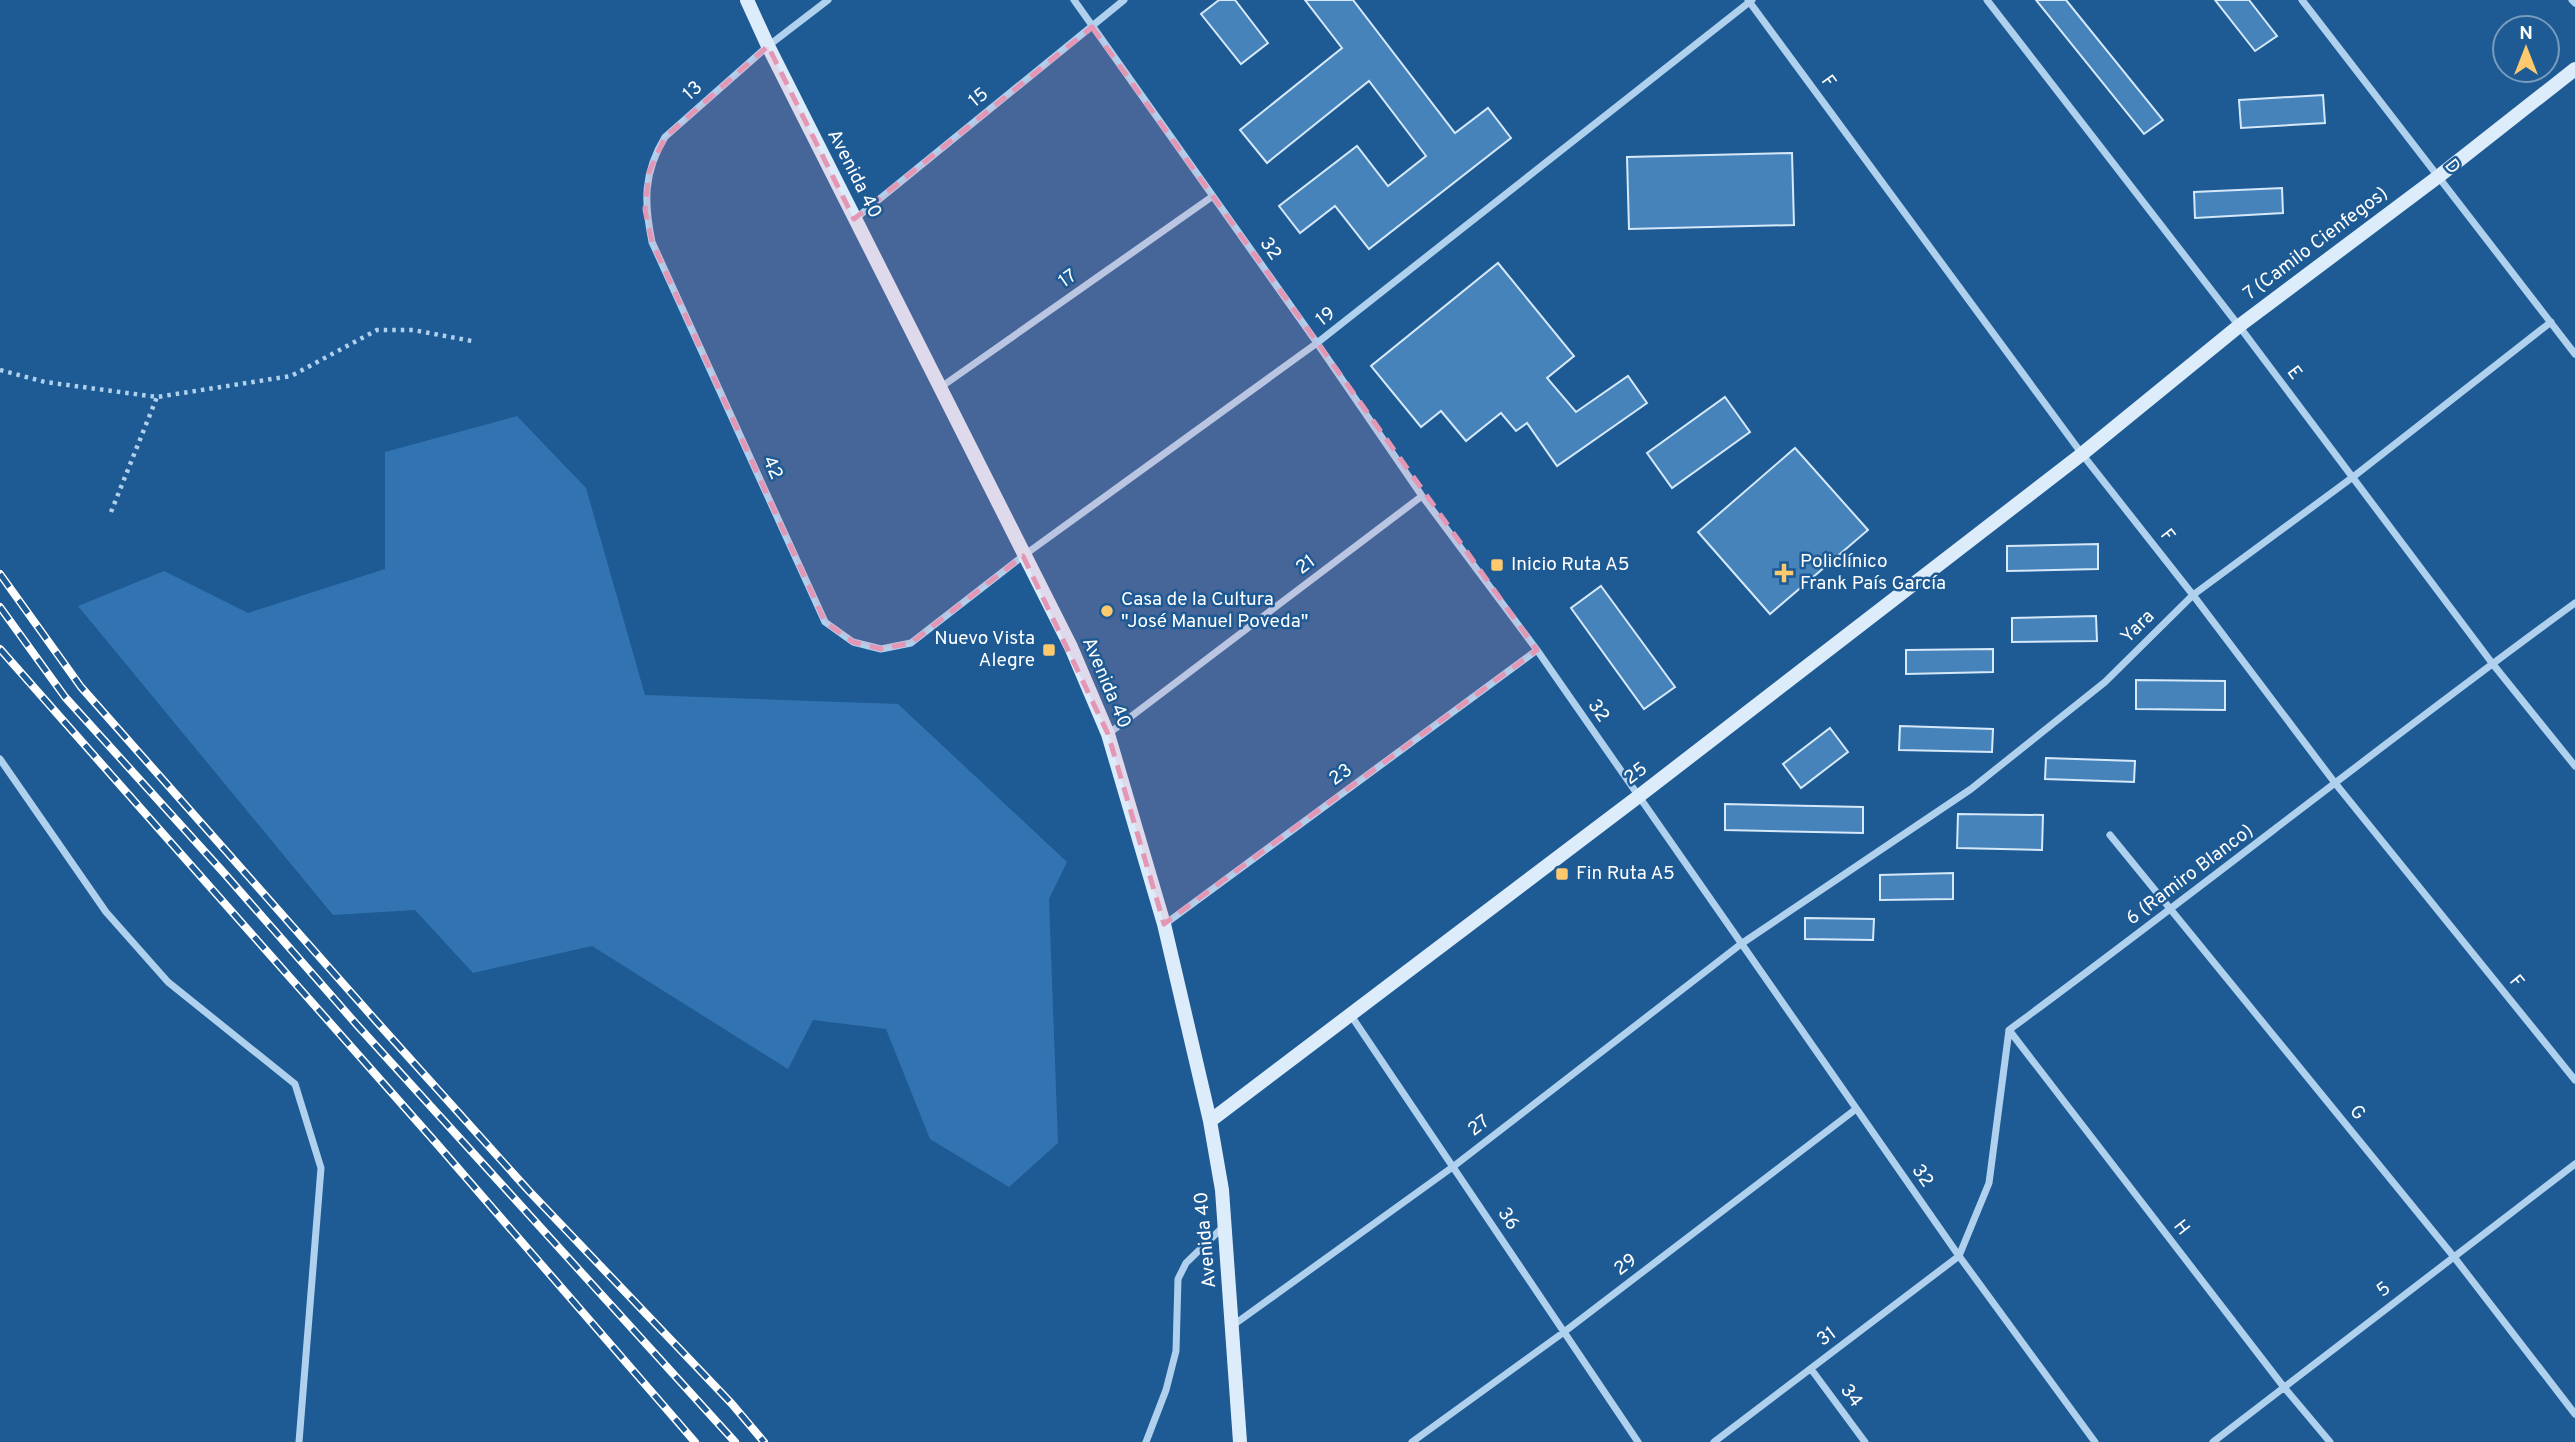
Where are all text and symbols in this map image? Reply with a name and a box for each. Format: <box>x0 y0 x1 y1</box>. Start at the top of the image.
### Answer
north arrow <box>2491 14 2561 84</box>
text: N <box>2519 22 2533 46</box>
street label: F <box>1815 71 1841 93</box>
street label: 13 <box>678 76 708 106</box>
street label: 15 <box>964 83 994 113</box>
street label: Avenida 40 <box>821 125 887 223</box>
street label: D <box>2439 155 2465 179</box>
street label: 7 (Camilo Cienfegos) <box>2239 182 2393 306</box>
street label: 32 <box>1254 233 1286 265</box>
street label: 17 <box>1054 264 1082 294</box>
street label: 19 <box>1311 302 1341 332</box>
street label: E <box>2281 361 2307 385</box>
street label: 42 <box>756 452 788 484</box>
street label: F <box>2154 524 2180 548</box>
street label: 21 <box>1291 550 1321 580</box>
place label: Policlínico Frank País García <box>1800 550 1946 596</box>
place label: Inicio Ruta A5 <box>1511 553 1630 577</box>
marker: Inicio Ruta A5 <box>1489 557 1505 573</box>
marker: Policlínico Frank País García <box>1774 563 1794 583</box>
place label: Casa de la Cultura "José Manuel Poveda" <box>1121 588 1308 634</box>
marker: Casa de la Cultura "José Manuel Poveda" <box>1099 603 1115 619</box>
street label: Yara <box>2116 605 2160 649</box>
place label: Nuevo Vista Alegre <box>934 627 1035 673</box>
street label: Avenida 40 <box>1076 634 1136 732</box>
marker: Nuevo Vista Alegre <box>1041 642 1057 658</box>
street label: 32 <box>1582 695 1614 727</box>
street label: 25 <box>1619 757 1653 791</box>
street label: 23 <box>1325 759 1357 791</box>
street label: 6 (Ramiro Blanco) <box>2122 819 2258 931</box>
place label: Fin Ruta A5 <box>1576 862 1675 886</box>
marker: Fin Ruta A5 <box>1554 866 1570 882</box>
street label: F <box>2503 970 2529 994</box>
street label: G <box>2344 1100 2370 1126</box>
street label: 27 <box>1463 1110 1495 1142</box>
street label: 32 <box>1906 1160 1938 1192</box>
street label: Avenida 40 <box>1190 1191 1222 1289</box>
street label: 36 <box>1492 1203 1524 1235</box>
street label: H <box>2167 1215 2195 1241</box>
street label: 29 <box>1610 1249 1642 1281</box>
street label: 5 <box>2372 1277 2396 1303</box>
street label: 31 <box>1812 1322 1842 1352</box>
street label: 34 <box>1834 1380 1868 1412</box>

